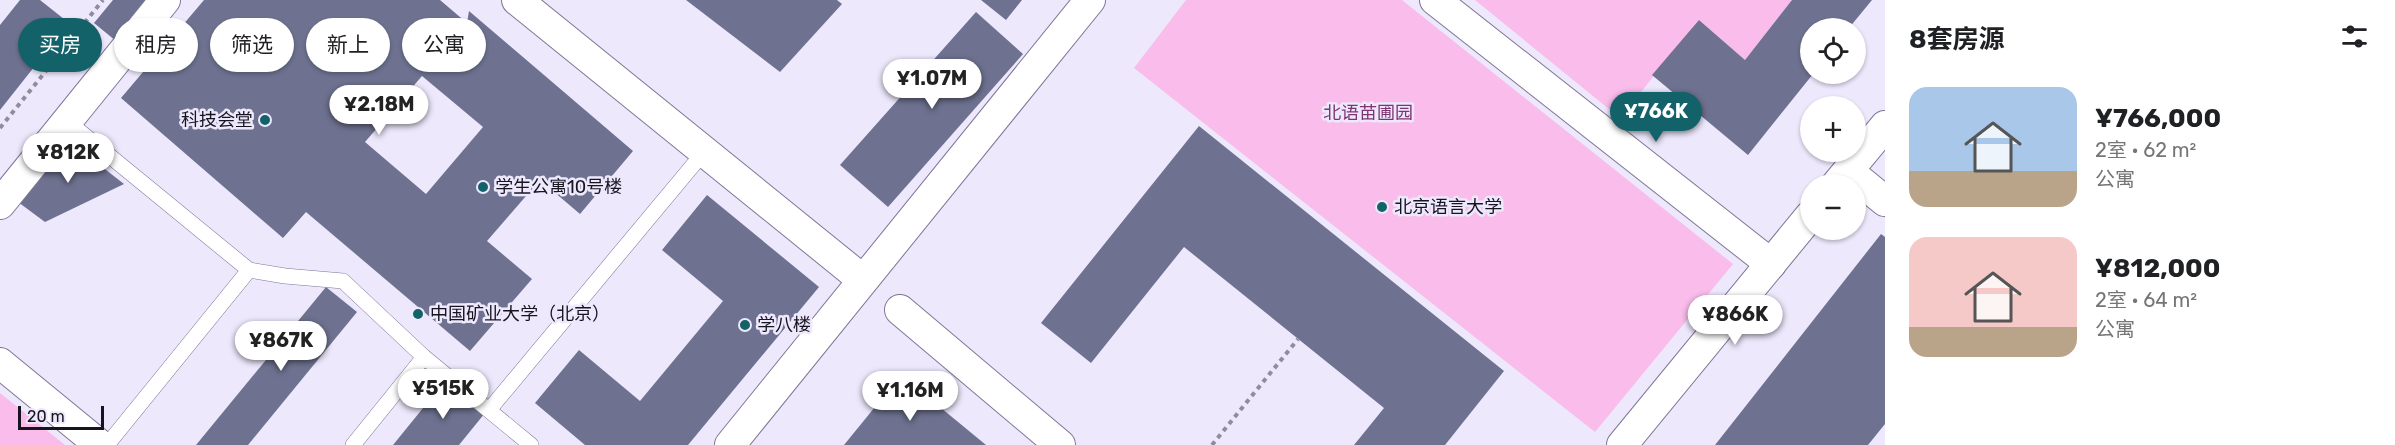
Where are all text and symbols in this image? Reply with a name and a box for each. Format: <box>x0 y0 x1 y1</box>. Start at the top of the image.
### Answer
chip: 买房 <box>18 18 102 72</box>
chip: 租房 <box>114 18 198 72</box>
chip: 筛选 <box>210 18 294 72</box>
chip: 新上 <box>306 18 390 72</box>
chip: 公寓 <box>402 18 486 72</box>
map controls <box>1800 18 1866 240</box>
button: locate <box>1800 18 1866 84</box>
icon: filters <box>2338 20 2371 53</box>
text: 8套房源 <box>1909 24 2005 55</box>
pin: ¥1.07M <box>883 59 981 110</box>
text: ¥1.07M <box>897 66 967 90</box>
pin: ¥2.18M <box>330 85 428 136</box>
text: ¥2.18M <box>343 92 415 116</box>
pin: ¥766K <box>1614 92 1698 143</box>
button: + <box>1800 96 1866 162</box>
text: ¥766K <box>1624 99 1688 123</box>
park label: 北语苗圃园 <box>1323 102 1413 124</box>
text: ¥766,000 <box>2095 103 2221 134</box>
place label: 科技会堂 <box>181 109 253 131</box>
icon: home <box>1957 111 2029 183</box>
marker: 科技会堂 <box>258 113 272 127</box>
pin: ¥812K <box>26 133 110 184</box>
text: 2室 · 62 m² <box>2095 138 2196 162</box>
text: ¥812K <box>36 140 100 164</box>
text: 公寓 <box>2095 167 2135 191</box>
button: − <box>1800 174 1866 240</box>
place label: 学生公寓10号楼 <box>495 176 622 198</box>
marker: 学生公寓10号楼 <box>476 180 490 194</box>
place label: 北京语言大学 <box>1394 196 1502 218</box>
marker: 北京语言大学 <box>1375 200 1389 214</box>
text: ¥812,000 <box>2095 253 2220 284</box>
icon: home <box>1957 261 2029 333</box>
text: 2室 · 64 m² <box>2095 288 2197 312</box>
pin: ¥866K <box>1693 295 1777 346</box>
text: ¥866K <box>1702 302 1768 326</box>
place label: 中国矿业大学（北京） <box>430 303 610 325</box>
marker: 中国矿业大学（北京） <box>411 307 425 321</box>
place label: 学八楼 <box>757 314 811 336</box>
text: 公寓 <box>2095 317 2135 341</box>
marker: 学八楼 <box>738 318 752 332</box>
pin: ¥867K <box>239 321 323 372</box>
text: ¥867K <box>249 328 313 352</box>
pin: ¥515K <box>401 369 485 420</box>
pin: ¥1.16M <box>861 371 959 422</box>
text: ¥515K <box>412 376 474 400</box>
text: ¥1.16M <box>876 378 944 402</box>
scale bar <box>18 403 104 430</box>
text: 20 m <box>27 407 65 426</box>

